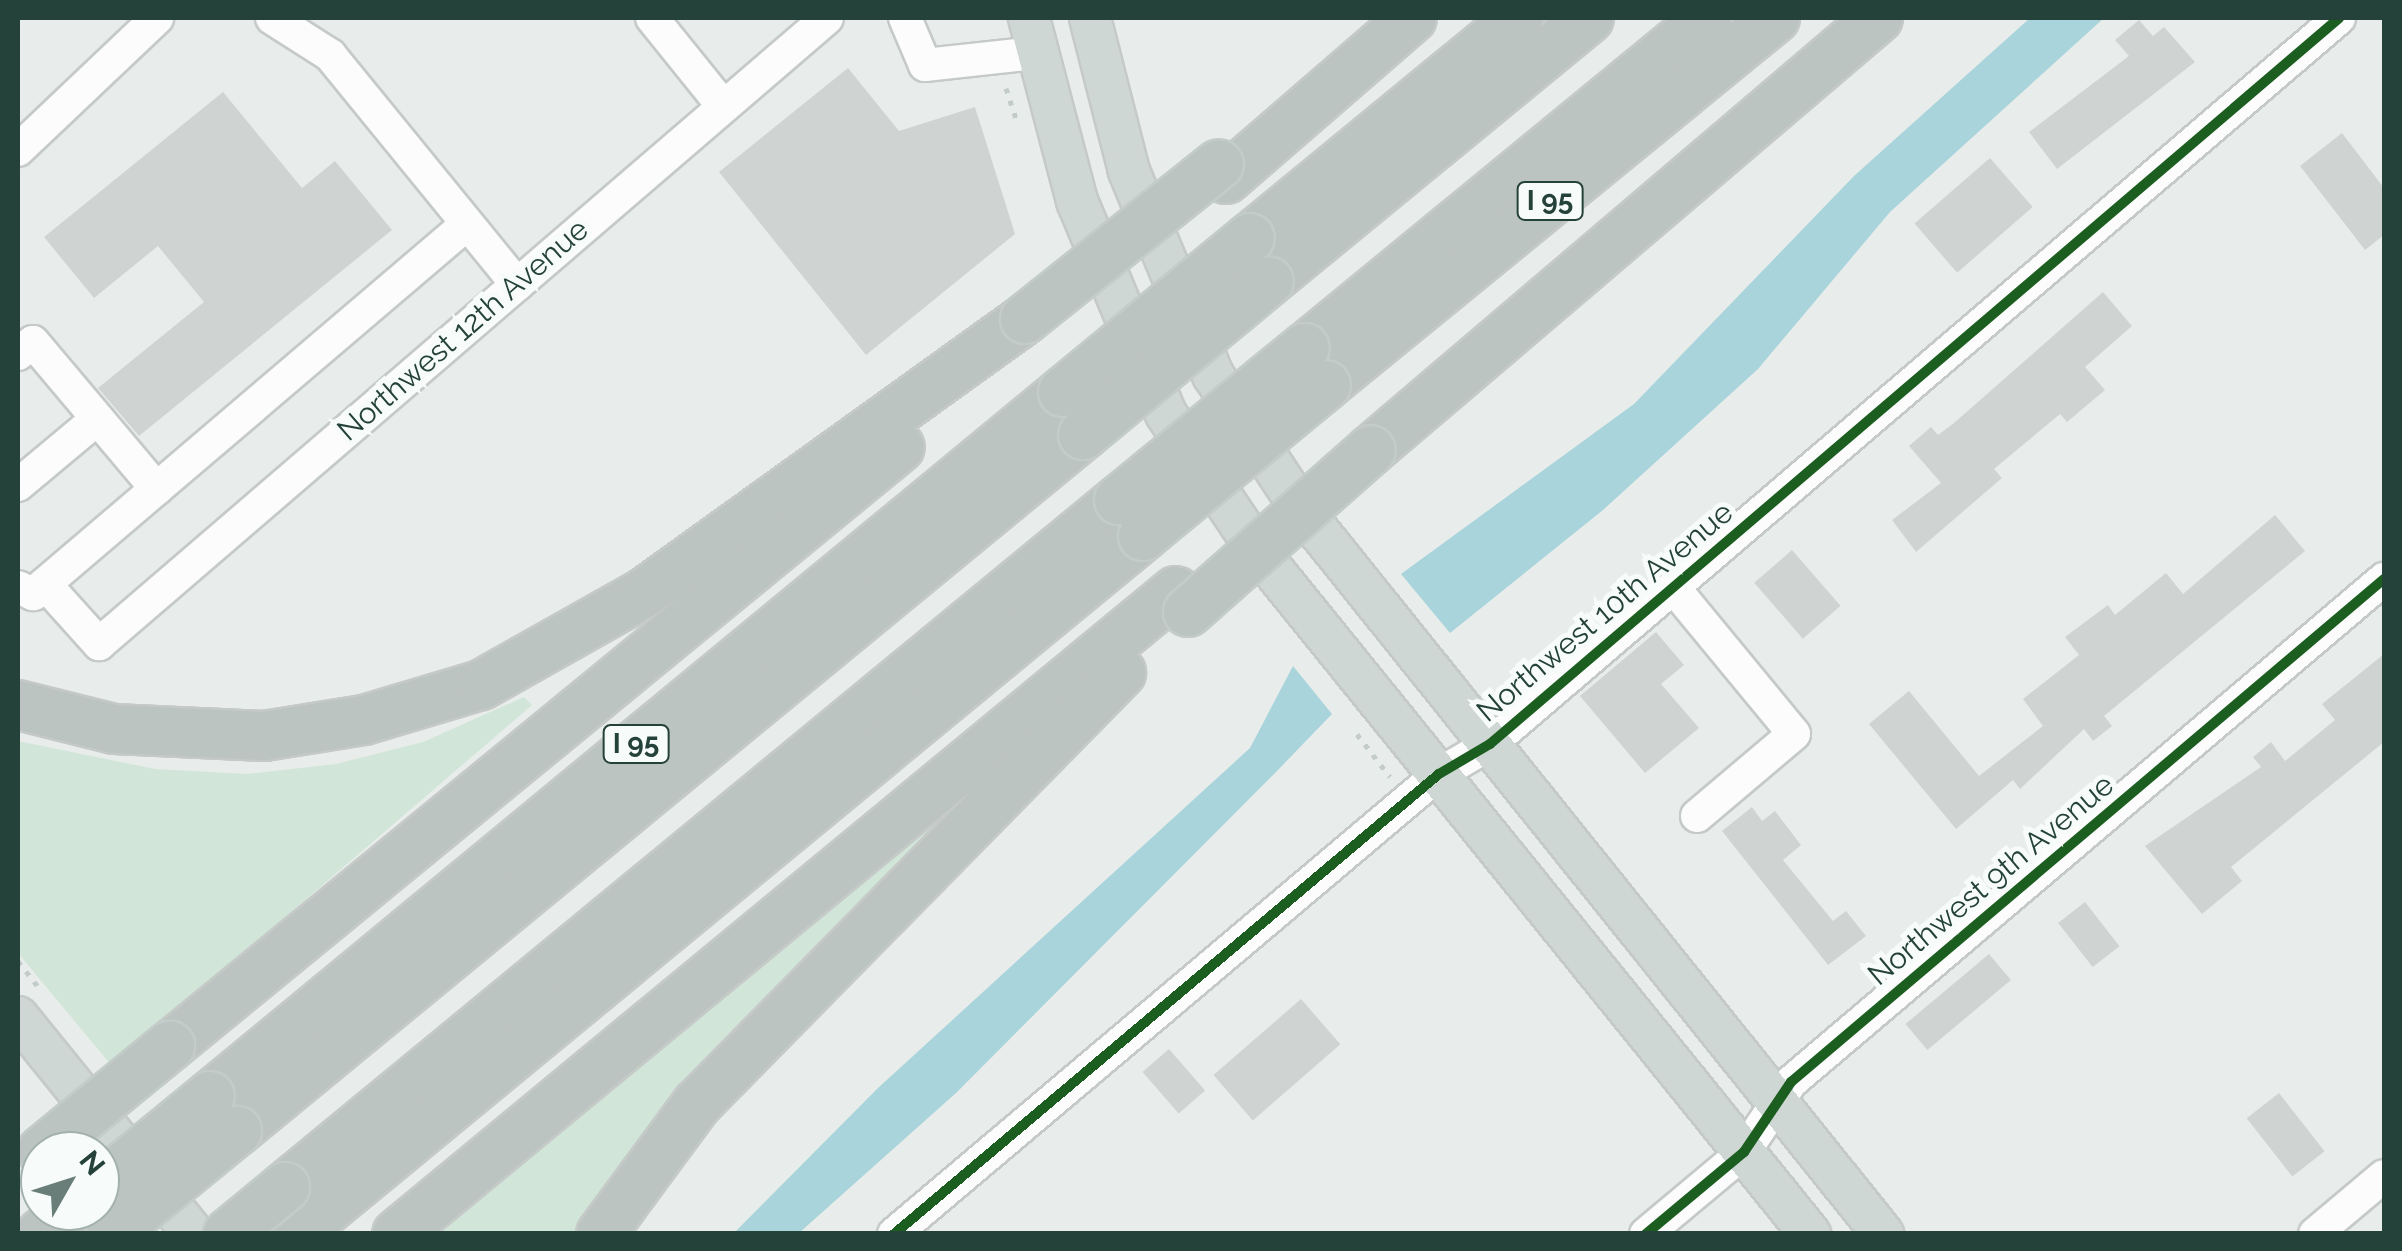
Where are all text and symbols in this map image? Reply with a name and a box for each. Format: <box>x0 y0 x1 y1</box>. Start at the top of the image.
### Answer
road number: I 95 <box>1515 178 1585 224</box>
street label: Northwest 12th Avenue <box>330 211 596 449</box>
street label: Northwest 10th Avenue <box>1469 494 1741 730</box>
road number: I 95 <box>601 721 671 767</box>
street label: Northwest 9th Avenue <box>1861 767 2121 993</box>
north arrow <box>20 1131 120 1231</box>
text: N <box>73 1144 112 1182</box>

